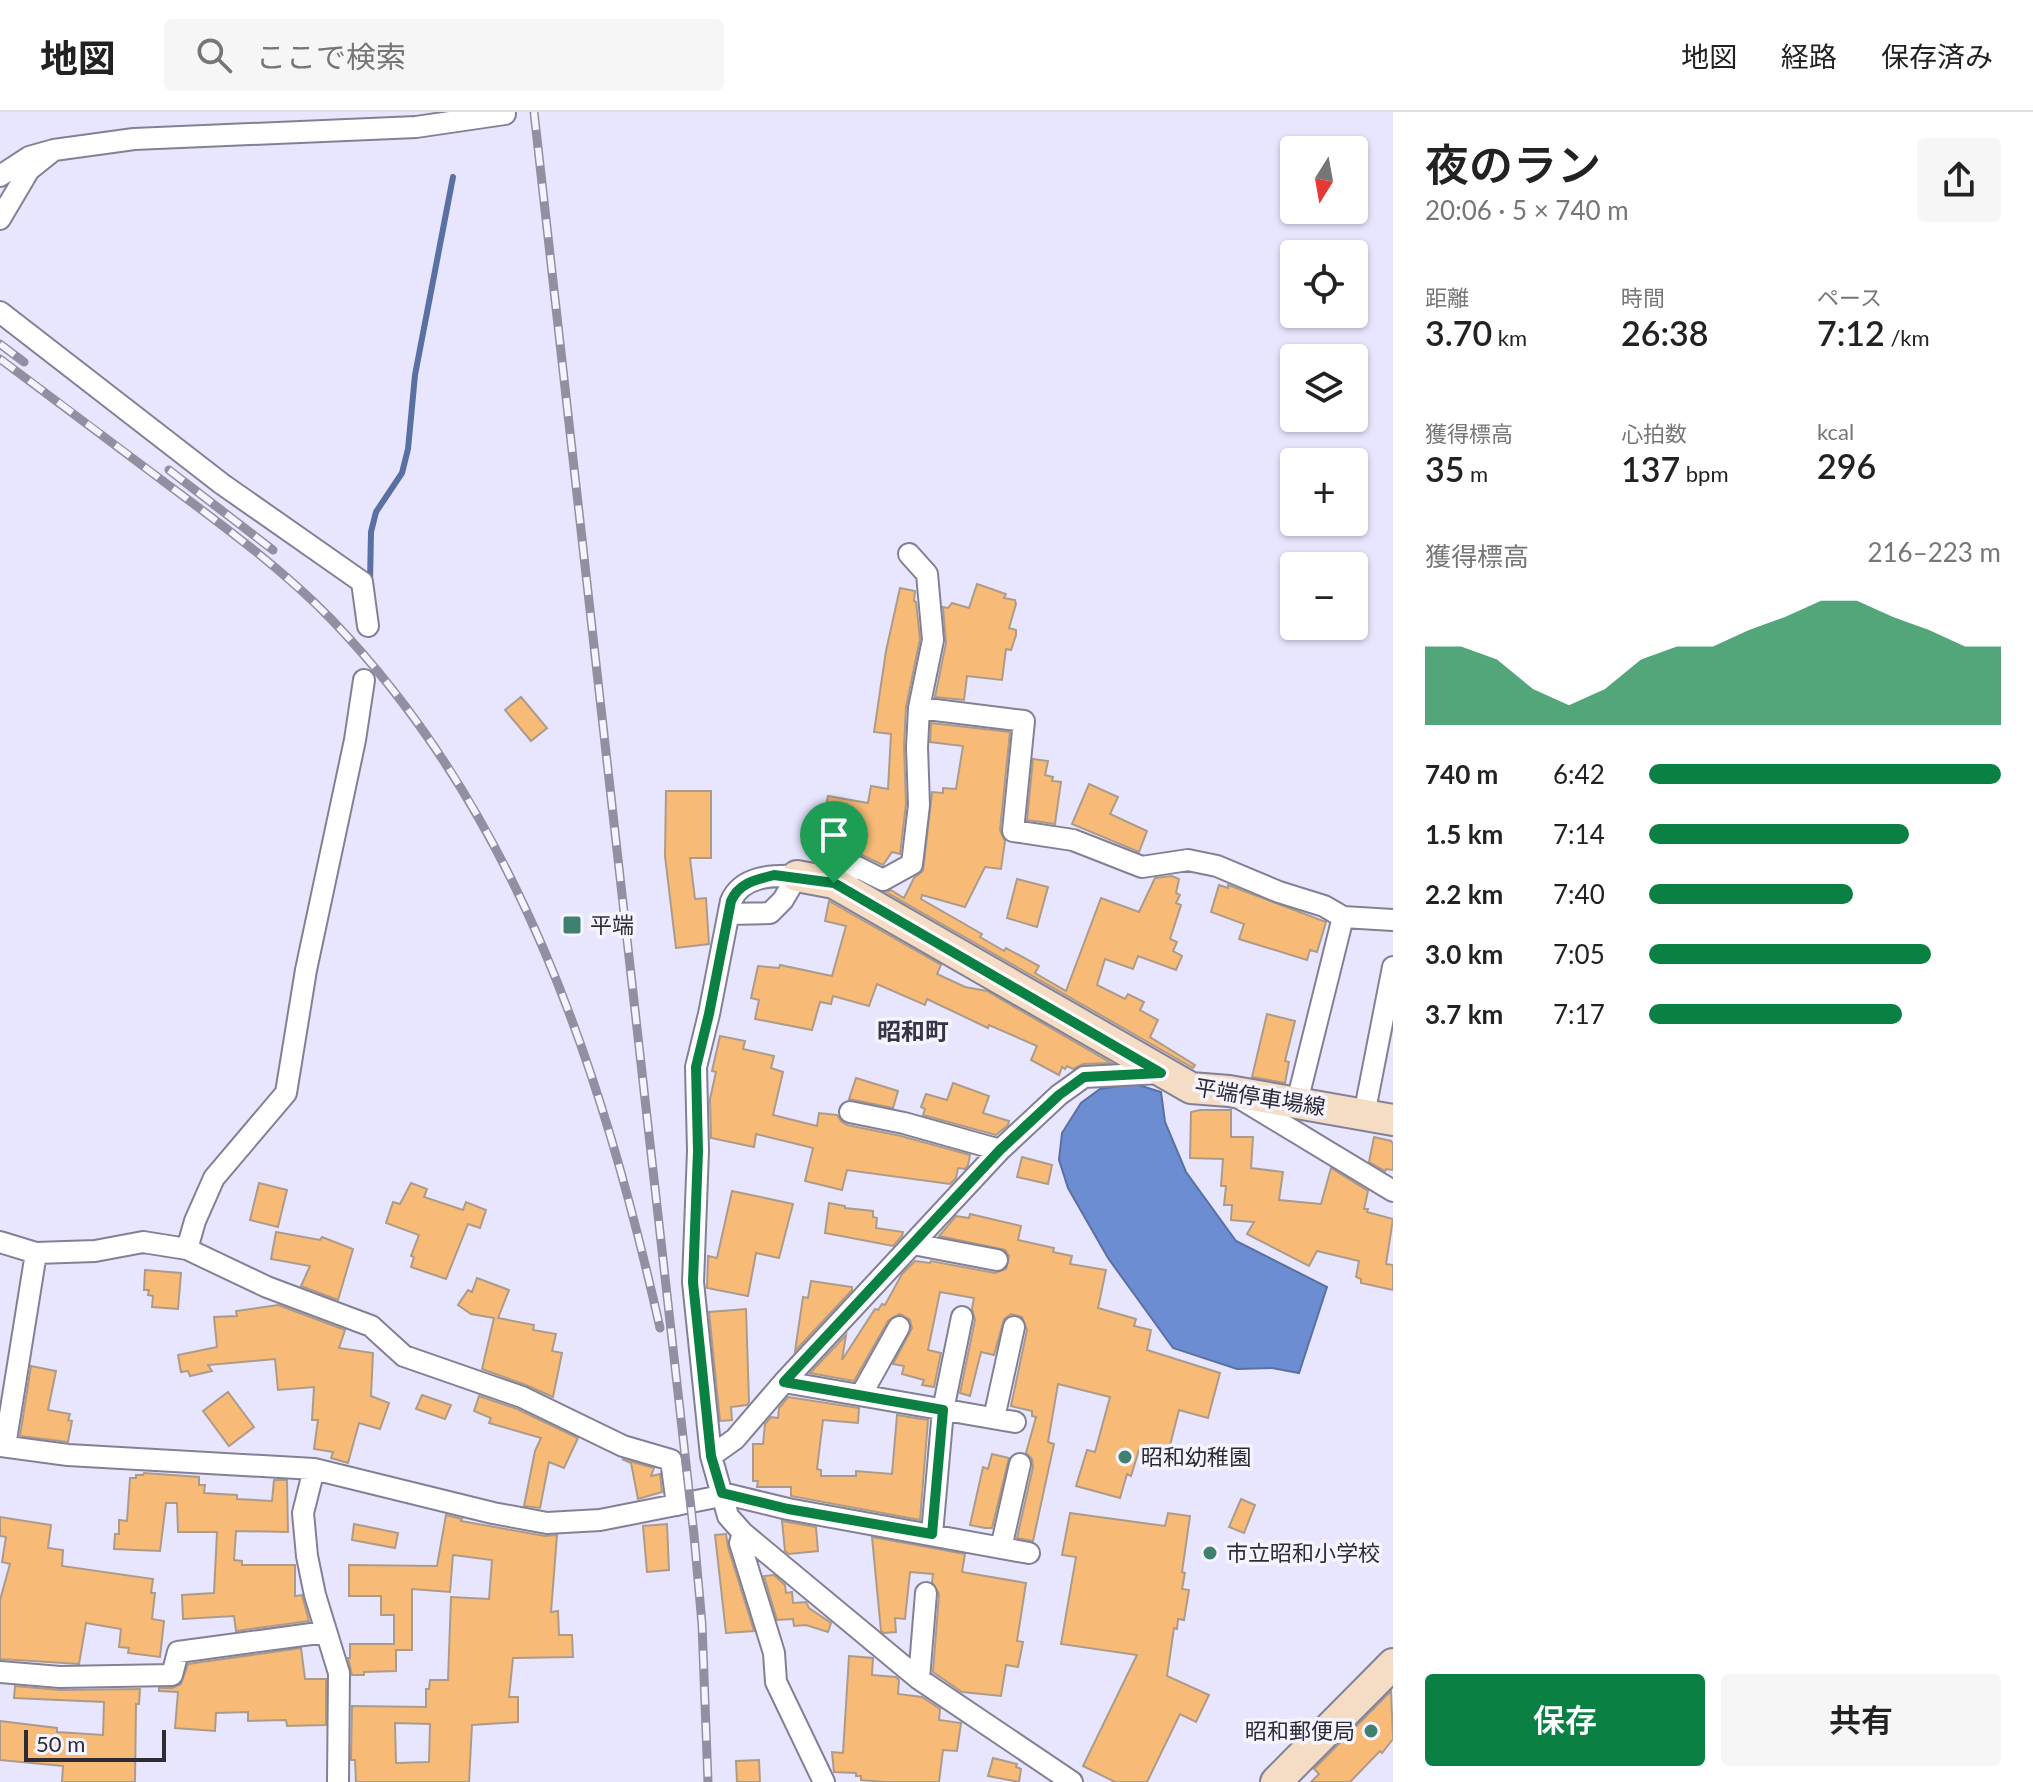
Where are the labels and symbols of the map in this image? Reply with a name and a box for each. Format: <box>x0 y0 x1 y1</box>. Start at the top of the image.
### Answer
north arrow <box>1280 136 1368 224</box>
pin <box>800 801 868 883</box>
place label: 平端 <box>590 911 634 938</box>
marker: 平端 <box>561 914 583 936</box>
district label: 昭和町 <box>877 1016 949 1045</box>
street label: 平端停車場線 <box>1193 1073 1327 1120</box>
place label: 昭和幼稚園 <box>1141 1443 1251 1470</box>
marker: 昭和幼稚園 <box>1116 1448 1134 1466</box>
place label: 市立昭和小学校 <box>1226 1539 1380 1566</box>
marker: 市立昭和小学校 <box>1201 1544 1219 1562</box>
place label: 昭和郵便局 <box>1245 1717 1355 1744</box>
marker: 昭和郵便局 <box>1362 1722 1380 1740</box>
scale bar <box>24 1726 166 1762</box>

